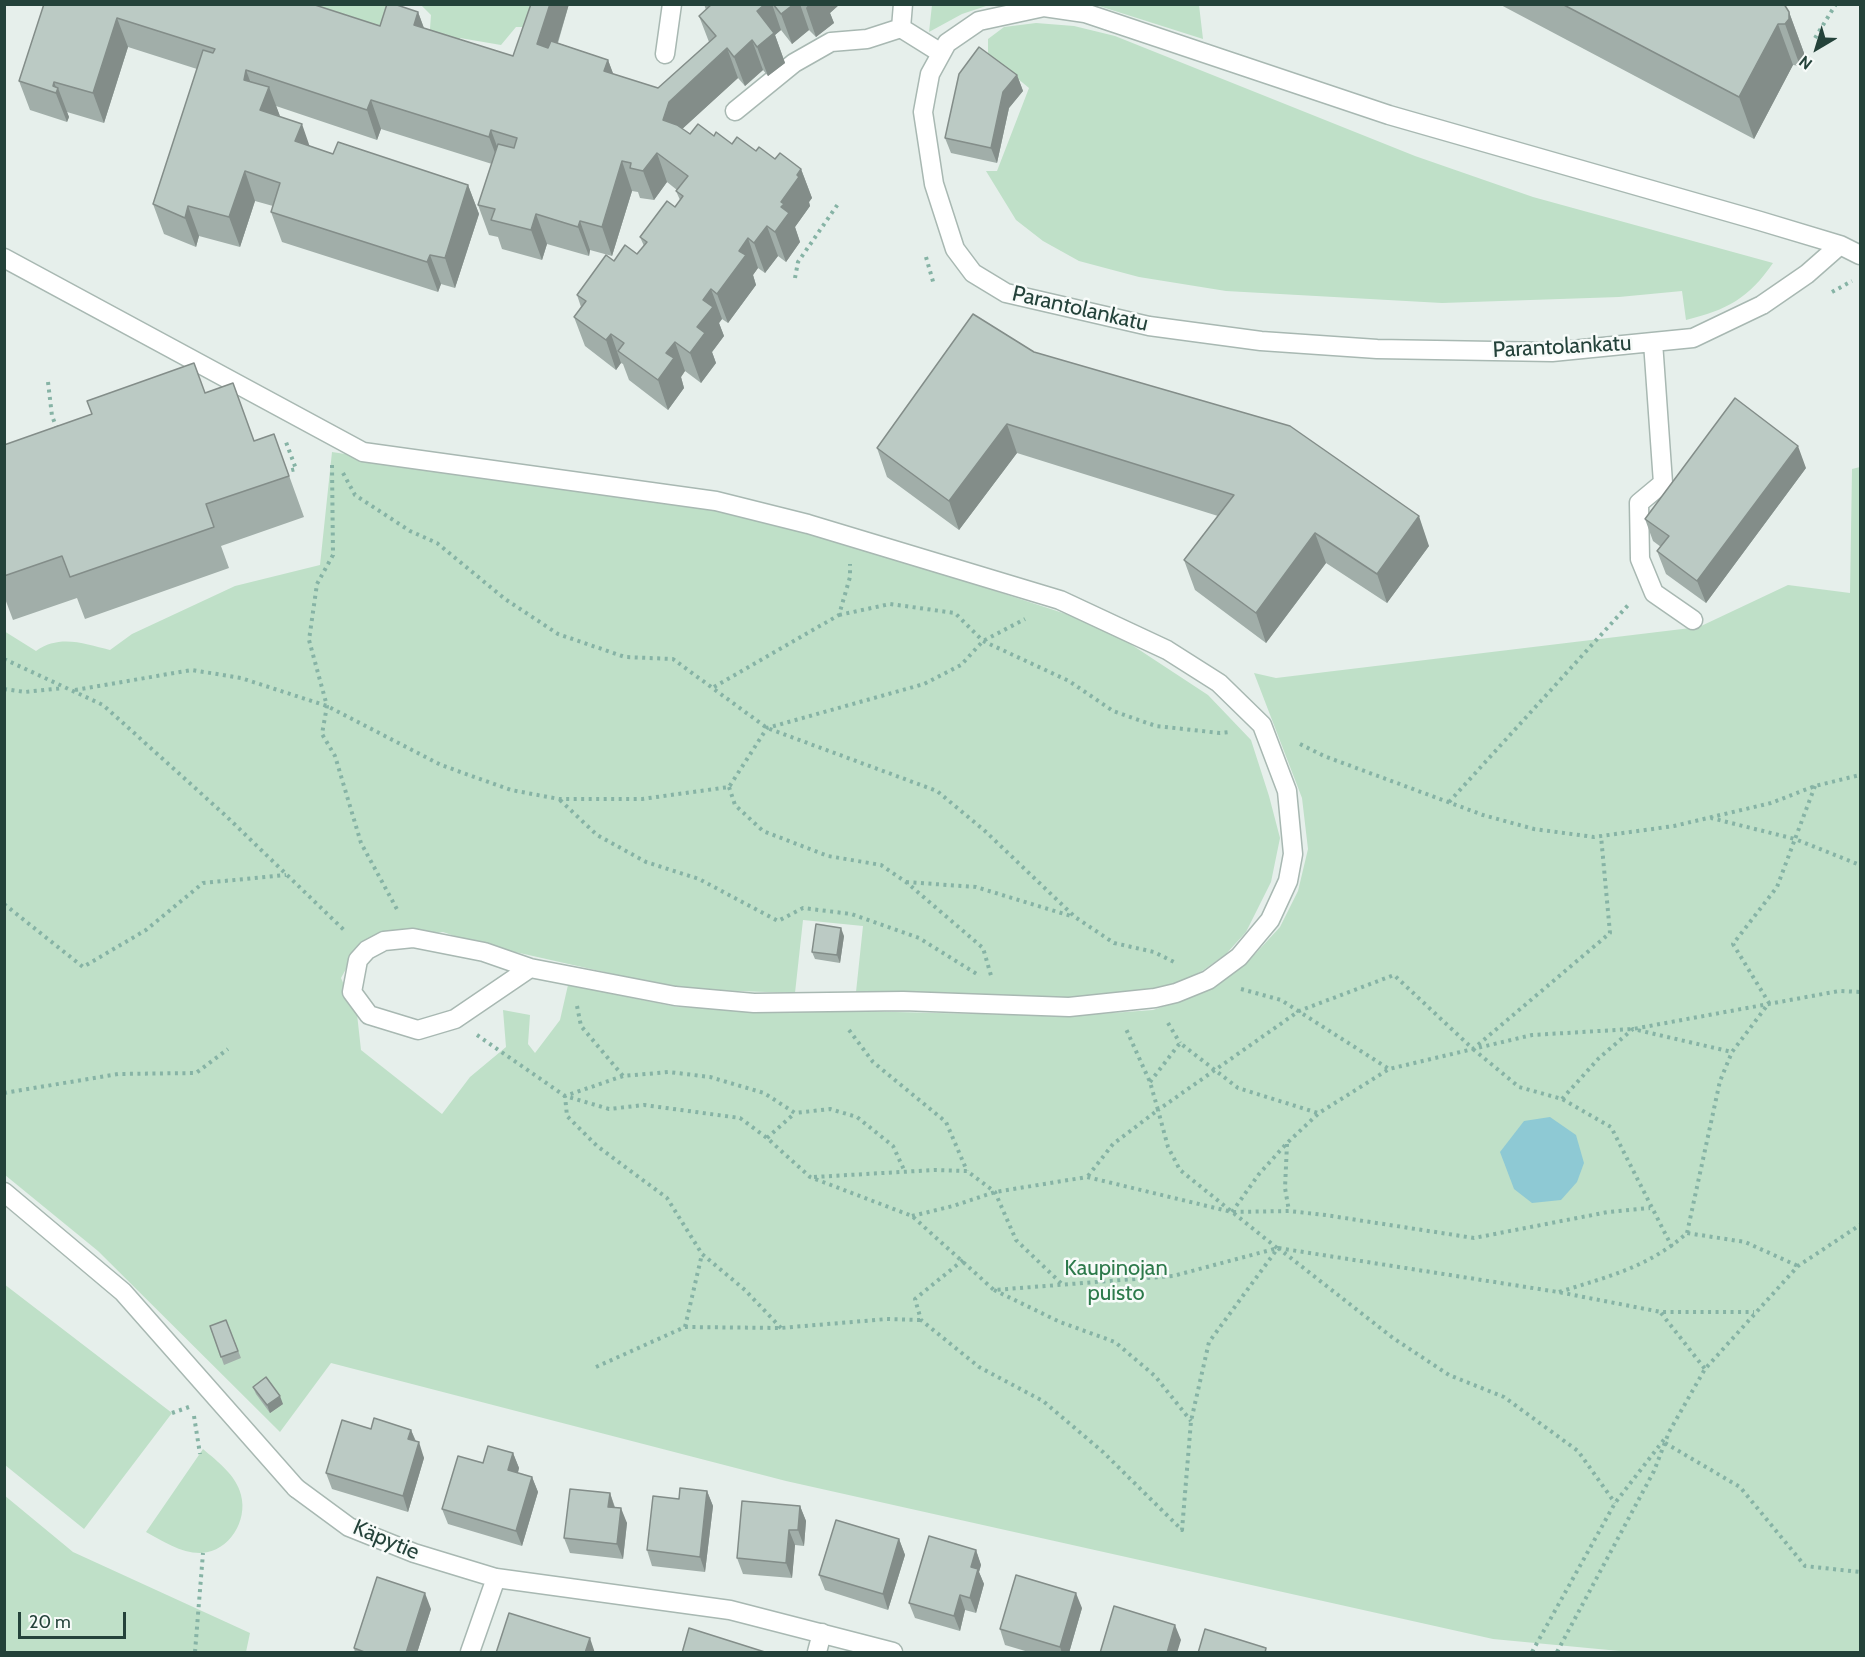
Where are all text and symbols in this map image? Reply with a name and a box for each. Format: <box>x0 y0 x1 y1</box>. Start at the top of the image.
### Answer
north arrow <box>1787 18 1847 78</box>
text: N <box>1795 52 1816 74</box>
street label: Parantolankatu <box>1009 281 1151 337</box>
street label: Parantolankatu <box>1492 330 1632 364</box>
park label: Kaupinojan puisto <box>1064 1256 1168 1308</box>
street label: Käpytie <box>349 1514 423 1566</box>
scale bar <box>21 1600 129 1638</box>
text: 20 m <box>29 1611 71 1633</box>

